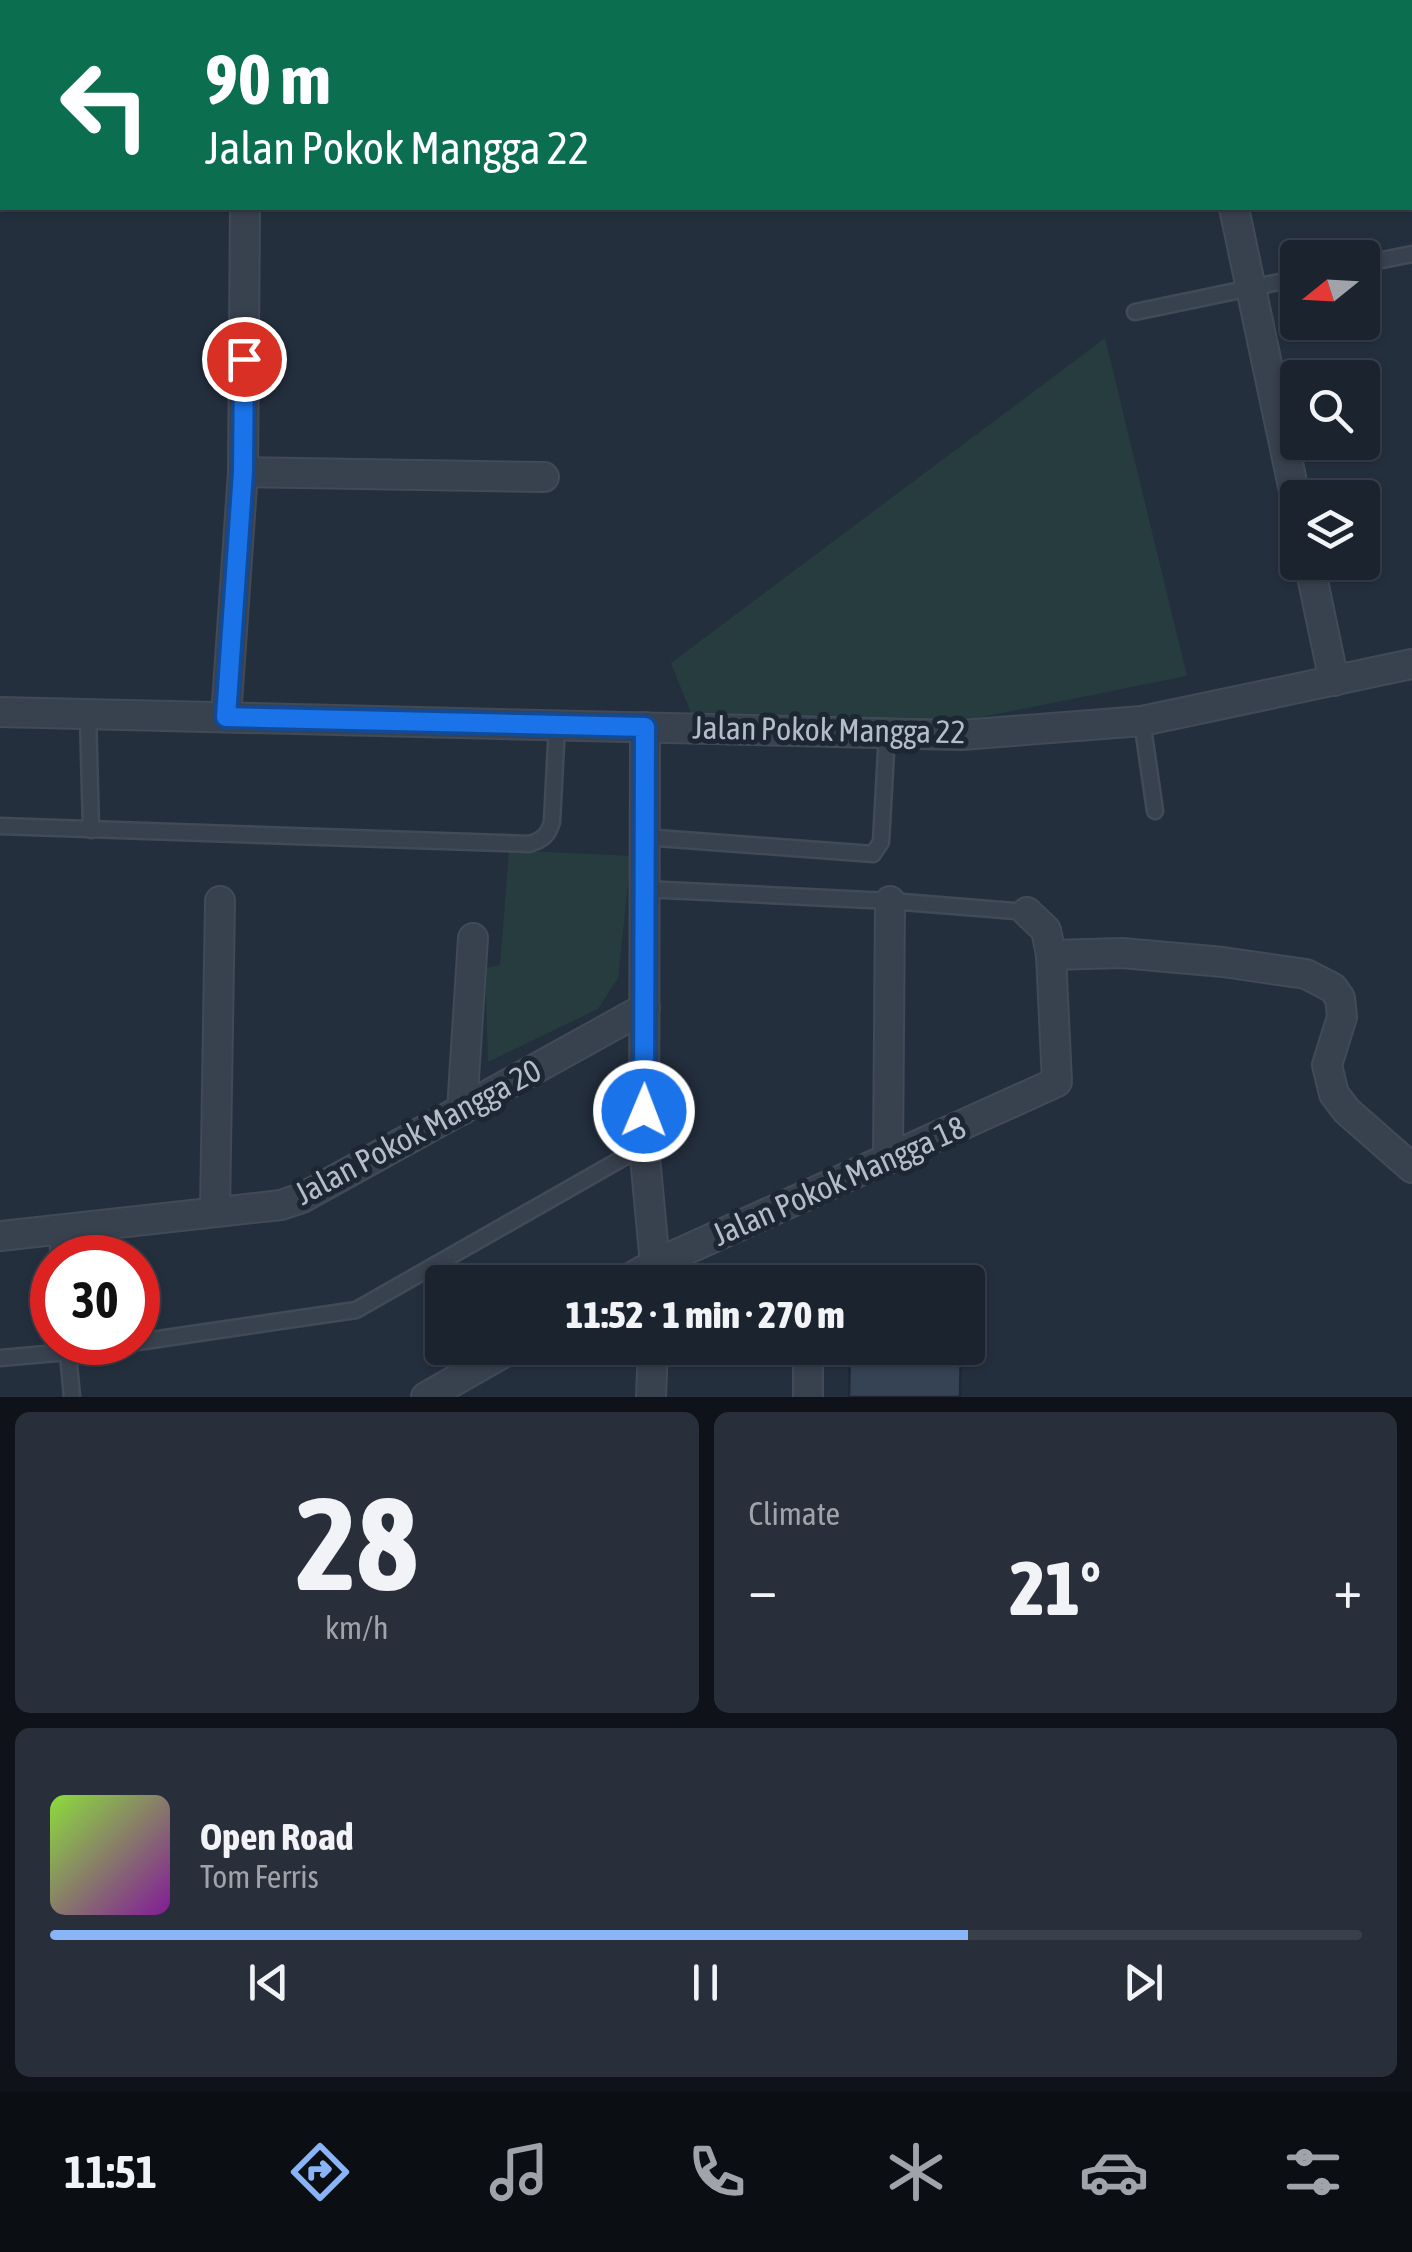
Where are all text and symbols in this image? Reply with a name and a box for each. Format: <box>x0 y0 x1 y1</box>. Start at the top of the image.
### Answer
text: 90 m <box>205 39 331 119</box>
icon: left <box>40 40 170 170</box>
text: Jalan Pokok Mangga 22 <box>205 122 589 174</box>
north arrow <box>1280 240 1380 340</box>
map controls <box>1280 240 1380 580</box>
pin <box>202 317 287 402</box>
icon: arrive <box>217 332 272 387</box>
button: search <box>1280 360 1380 460</box>
button: layers <box>1280 480 1380 580</box>
street label: Jalan Pokok Mangga 22 <box>692 709 966 750</box>
street label: Jalan Pokok Mangga 20 <box>288 1051 547 1212</box>
position arrow <box>592 1059 696 1163</box>
street label: Jalan Pokok Mangga 18 <box>707 1108 971 1253</box>
speed limit sign: 30 <box>30 1235 160 1365</box>
text: 11:52 · 1 min · 270 m <box>565 1293 845 1336</box>
text: 28 <box>296 1469 418 1618</box>
text: Climate <box>749 1495 840 1532</box>
text: 21° <box>1010 1545 1101 1631</box>
text: − <box>749 1557 777 1620</box>
text: + <box>1333 1557 1362 1620</box>
text: km/h <box>325 1609 388 1646</box>
text: Open Road <box>200 1815 354 1858</box>
text: Tom Ferris <box>200 1858 319 1895</box>
icon: previous <box>241 1955 296 2010</box>
icon: pause <box>678 1955 733 2010</box>
icon: next <box>1116 1955 1171 2010</box>
icon: directions <box>285 2137 355 2207</box>
icon: music <box>484 2137 554 2207</box>
icon: phone <box>682 2137 752 2207</box>
icon: climate <box>881 2137 951 2207</box>
icon: car <box>1079 2137 1149 2207</box>
icon: filters <box>1278 2137 1348 2207</box>
text: 11:51 <box>64 2146 157 2198</box>

